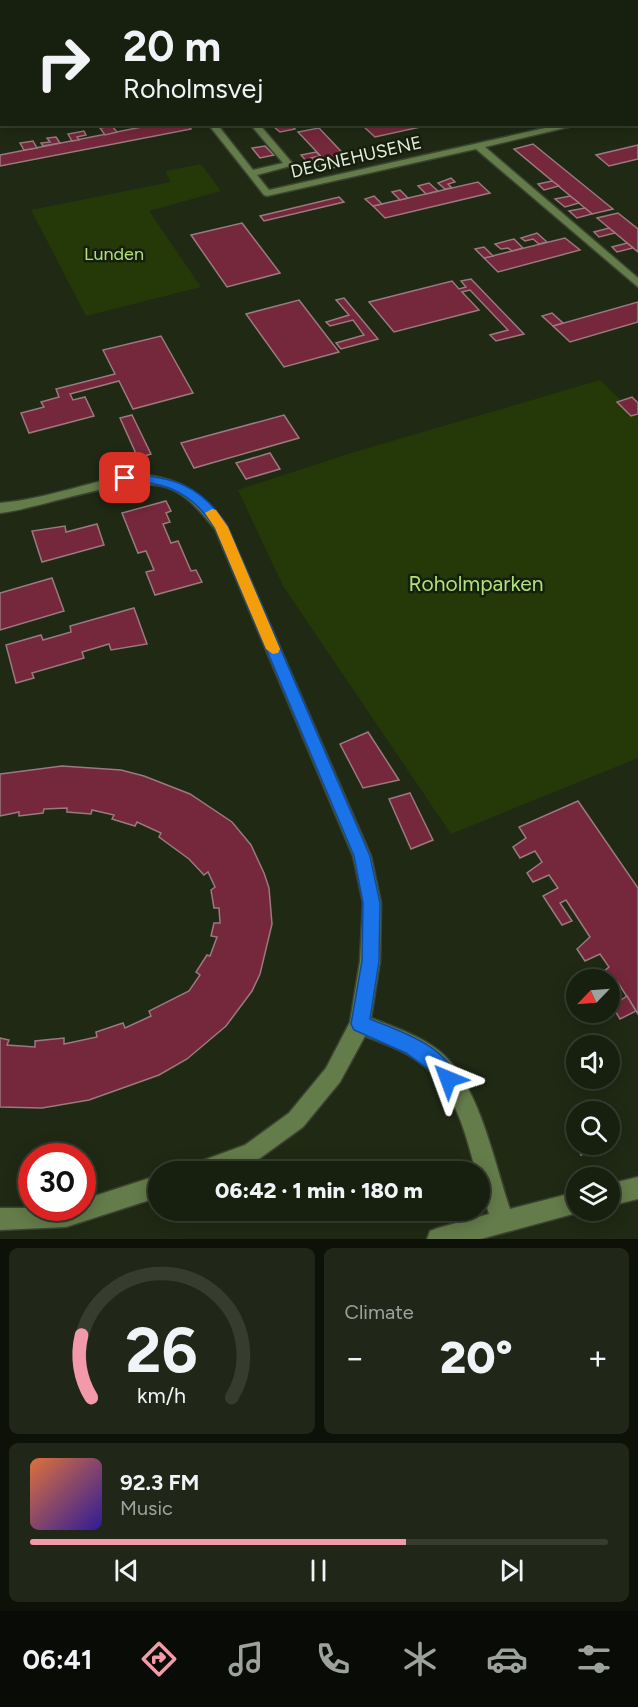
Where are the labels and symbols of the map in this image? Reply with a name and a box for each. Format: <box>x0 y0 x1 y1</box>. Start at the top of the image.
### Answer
street label: DEGNEHUSENE <box>288 131 424 183</box>
park label: Lunden <box>84 243 144 265</box>
pin <box>99 452 150 503</box>
park label: Roholmparken <box>408 571 544 596</box>
north arrow <box>566 969 620 1023</box>
position arrow <box>416 1047 480 1111</box>
speed limit sign: 30 <box>18 1143 96 1221</box>

